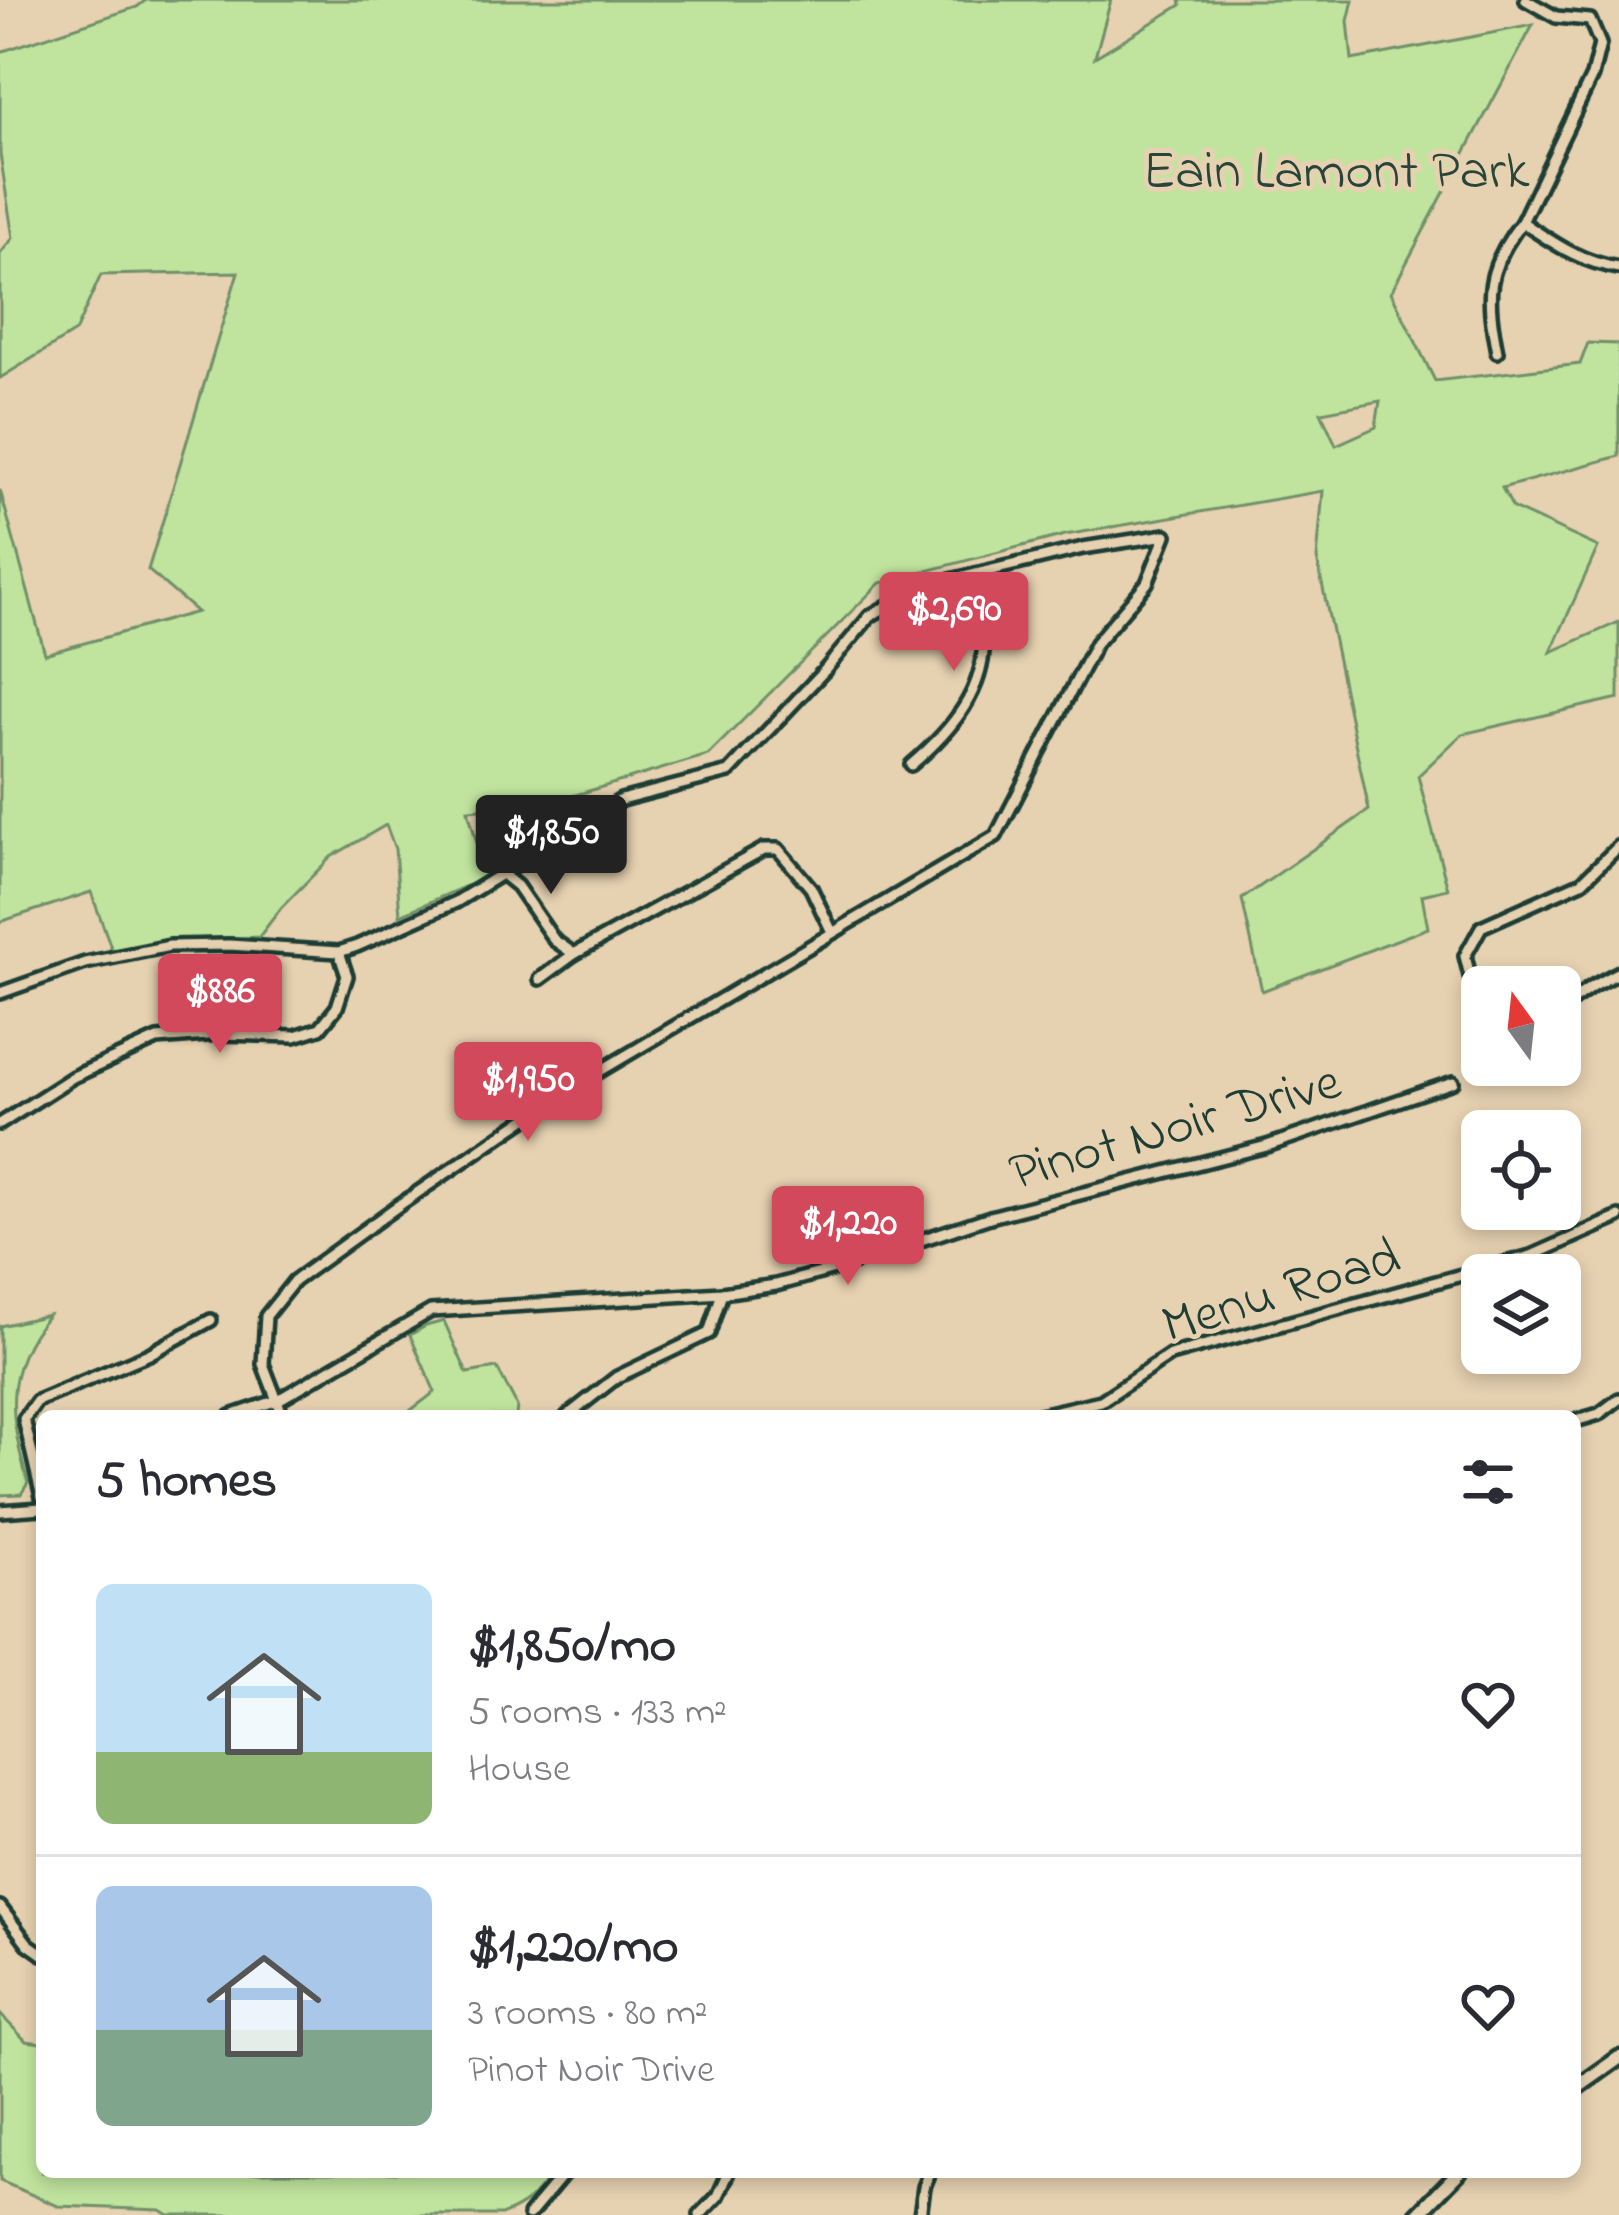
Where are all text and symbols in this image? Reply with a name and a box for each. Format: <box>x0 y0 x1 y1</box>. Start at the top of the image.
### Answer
park label: Eain Lamont Park <box>1143 135 1530 213</box>
pin: $2,690 <box>856 572 1052 674</box>
text: $2,690 <box>906 582 1002 639</box>
pin: $1,850 <box>453 795 649 897</box>
text: $1,850 <box>503 805 599 862</box>
pin: $886 <box>149 954 291 1056</box>
text: $886 <box>185 964 255 1021</box>
north arrow <box>1461 966 1581 1086</box>
map controls <box>1461 966 1581 1374</box>
pin: $1,950 <box>430 1042 626 1144</box>
street label: Pinot Noir Drive <box>1001 1045 1351 1214</box>
text: $1,950 <box>481 1052 575 1109</box>
button: locate <box>1461 1110 1581 1230</box>
pin: $1,220 <box>750 1186 946 1288</box>
text: $1,220 <box>799 1196 897 1253</box>
street label: Menu Road <box>1153 1221 1410 1367</box>
button: layers <box>1461 1254 1581 1374</box>
text: 5 homes <box>96 1445 277 1520</box>
icon: filters <box>1455 1449 1521 1515</box>
text: $1,850/mo <box>468 1610 676 1685</box>
icon: home <box>192 1632 336 1776</box>
icon: heart <box>1455 1671 1521 1737</box>
text: 5 rooms · 133 m² <box>468 1685 727 1742</box>
text: House <box>468 1742 570 1799</box>
text: $1,220/mo <box>468 1911 678 1986</box>
icon: home <box>192 1934 336 2078</box>
icon: heart <box>1455 1973 1521 2039</box>
text: 3 rooms · 80 m² <box>468 1986 708 2043</box>
text: Pinot Noir Drive <box>468 2043 715 2100</box>

